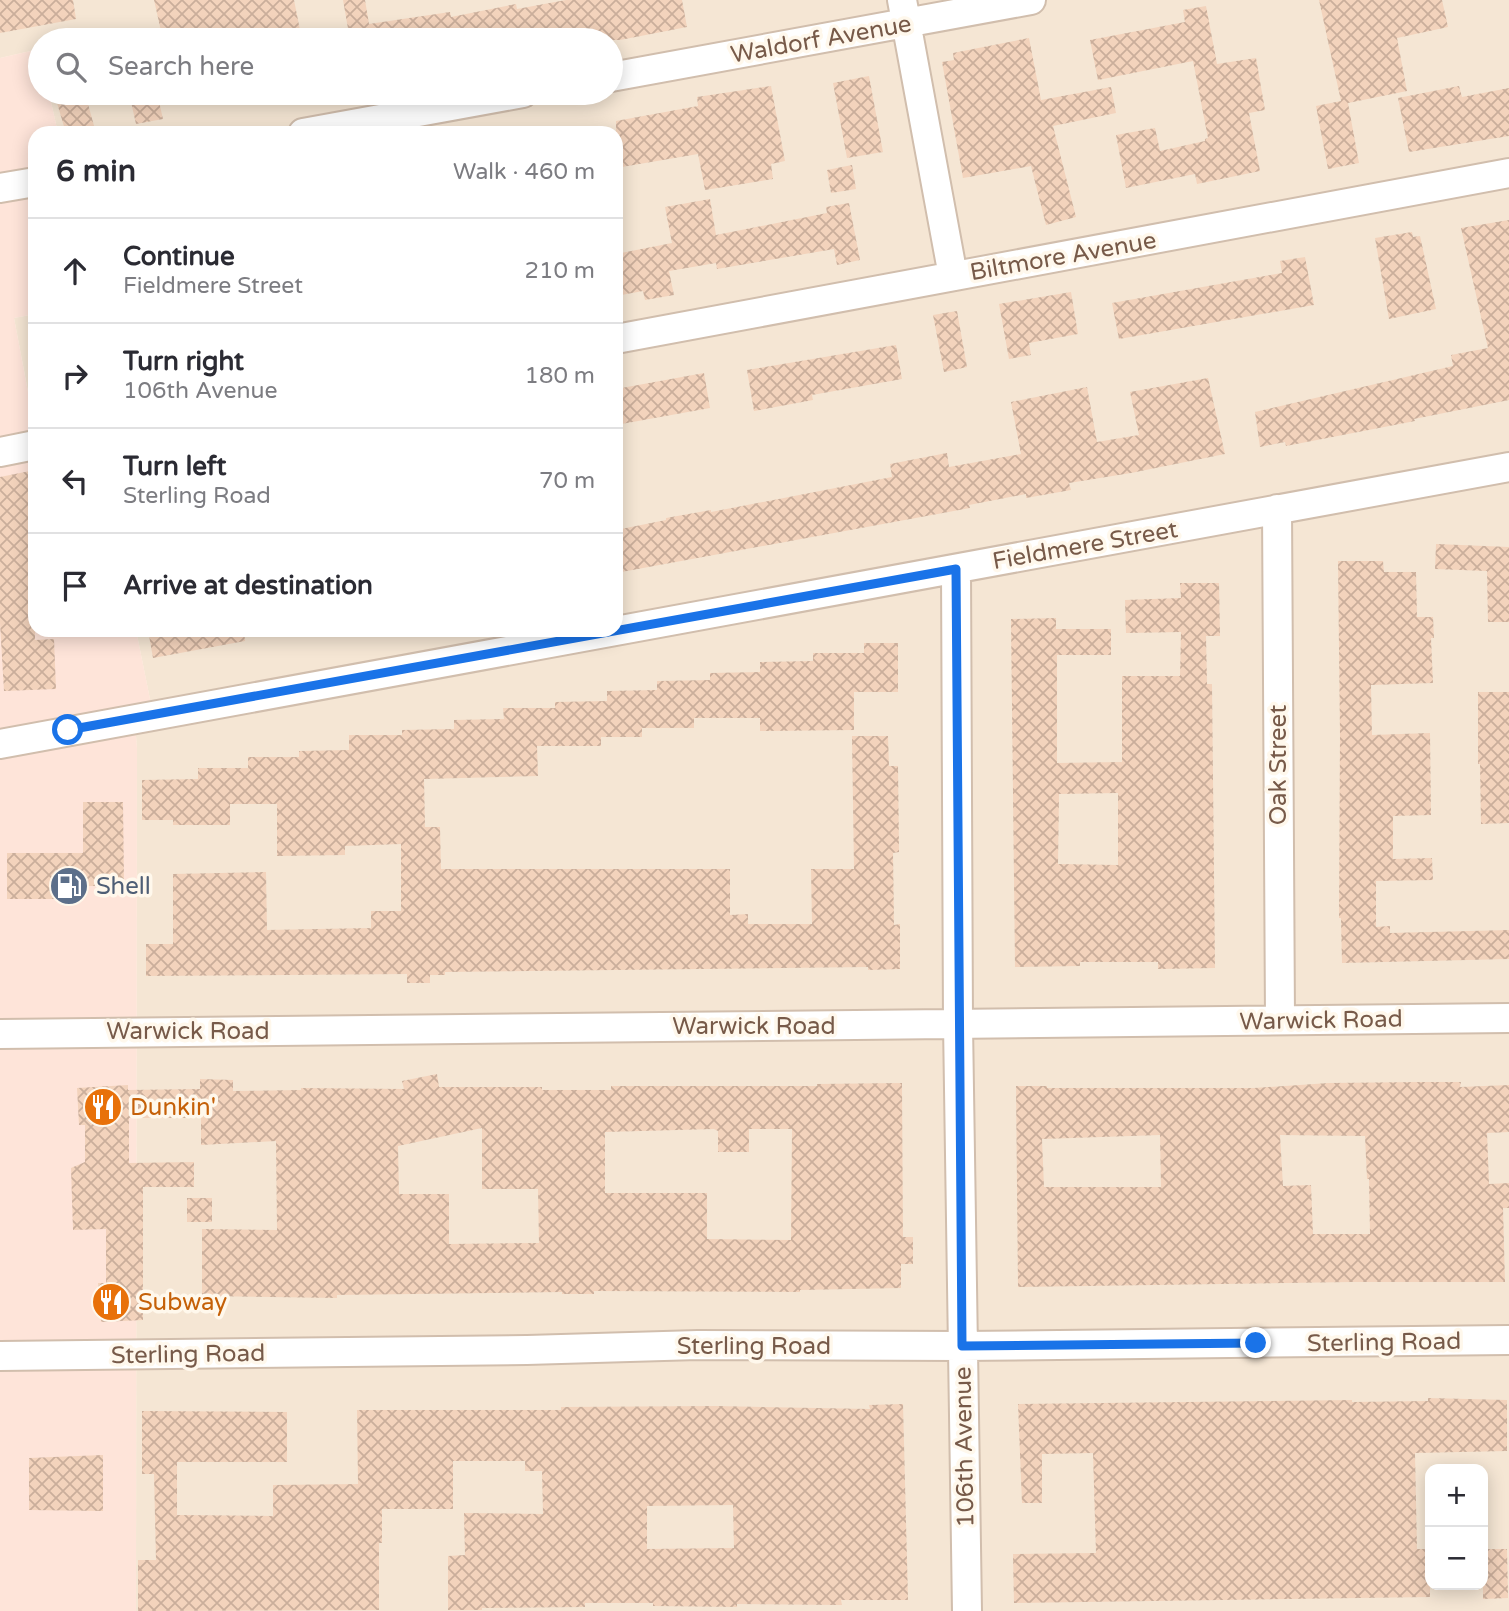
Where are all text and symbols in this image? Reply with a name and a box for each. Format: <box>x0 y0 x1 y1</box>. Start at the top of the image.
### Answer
street label: Waldorf Avenue <box>728 9 914 70</box>
search box <box>28 28 623 105</box>
icon: search <box>52 48 90 86</box>
text: Search here <box>108 51 254 82</box>
text: 6 min <box>56 153 136 190</box>
text: Walk · 460 m <box>453 158 595 186</box>
street label: Biltmore Avenue <box>968 226 1159 287</box>
text: Continue <box>123 241 235 272</box>
icon: ahead <box>56 252 94 290</box>
text: 210 m <box>525 257 595 285</box>
text: Fieldmere Street <box>123 272 303 300</box>
text: Turn right <box>123 346 244 377</box>
icon: right <box>56 357 94 395</box>
text: 180 m <box>525 362 595 390</box>
text: 106th Avenue <box>123 377 277 405</box>
text: Turn left <box>123 451 226 482</box>
icon: left <box>56 462 94 500</box>
text: 70 m <box>539 467 595 495</box>
text: Sterling Road <box>123 482 271 510</box>
street label: Fieldmere Street <box>990 515 1180 576</box>
icon: arrive <box>56 567 94 605</box>
text: Arrive at destination <box>123 570 373 601</box>
street label: Oak Street <box>1264 705 1293 825</box>
route start <box>52 714 83 745</box>
fuel station icon: Shell <box>48 865 90 907</box>
place label: Shell <box>96 872 151 901</box>
street label: Warwick Road <box>1239 1005 1403 1036</box>
street label: Warwick Road <box>672 1012 836 1041</box>
street label: Warwick Road <box>106 1017 270 1046</box>
restaurant icon: Dunkin' <box>82 1086 124 1128</box>
place label: Dunkin' <box>130 1093 216 1122</box>
restaurant icon: Subway <box>90 1281 132 1323</box>
place label: Subway <box>138 1288 227 1317</box>
route end <box>1240 1327 1271 1358</box>
street label: Sterling Road <box>1307 1327 1461 1358</box>
street label: Sterling Road <box>677 1332 831 1361</box>
street label: Sterling Road <box>111 1339 265 1370</box>
street label: 106th Avenue <box>949 1366 980 1528</box>
map controls <box>1425 1464 1488 1590</box>
button: + <box>1425 1464 1488 1527</box>
button: − <box>1425 1527 1488 1590</box>

